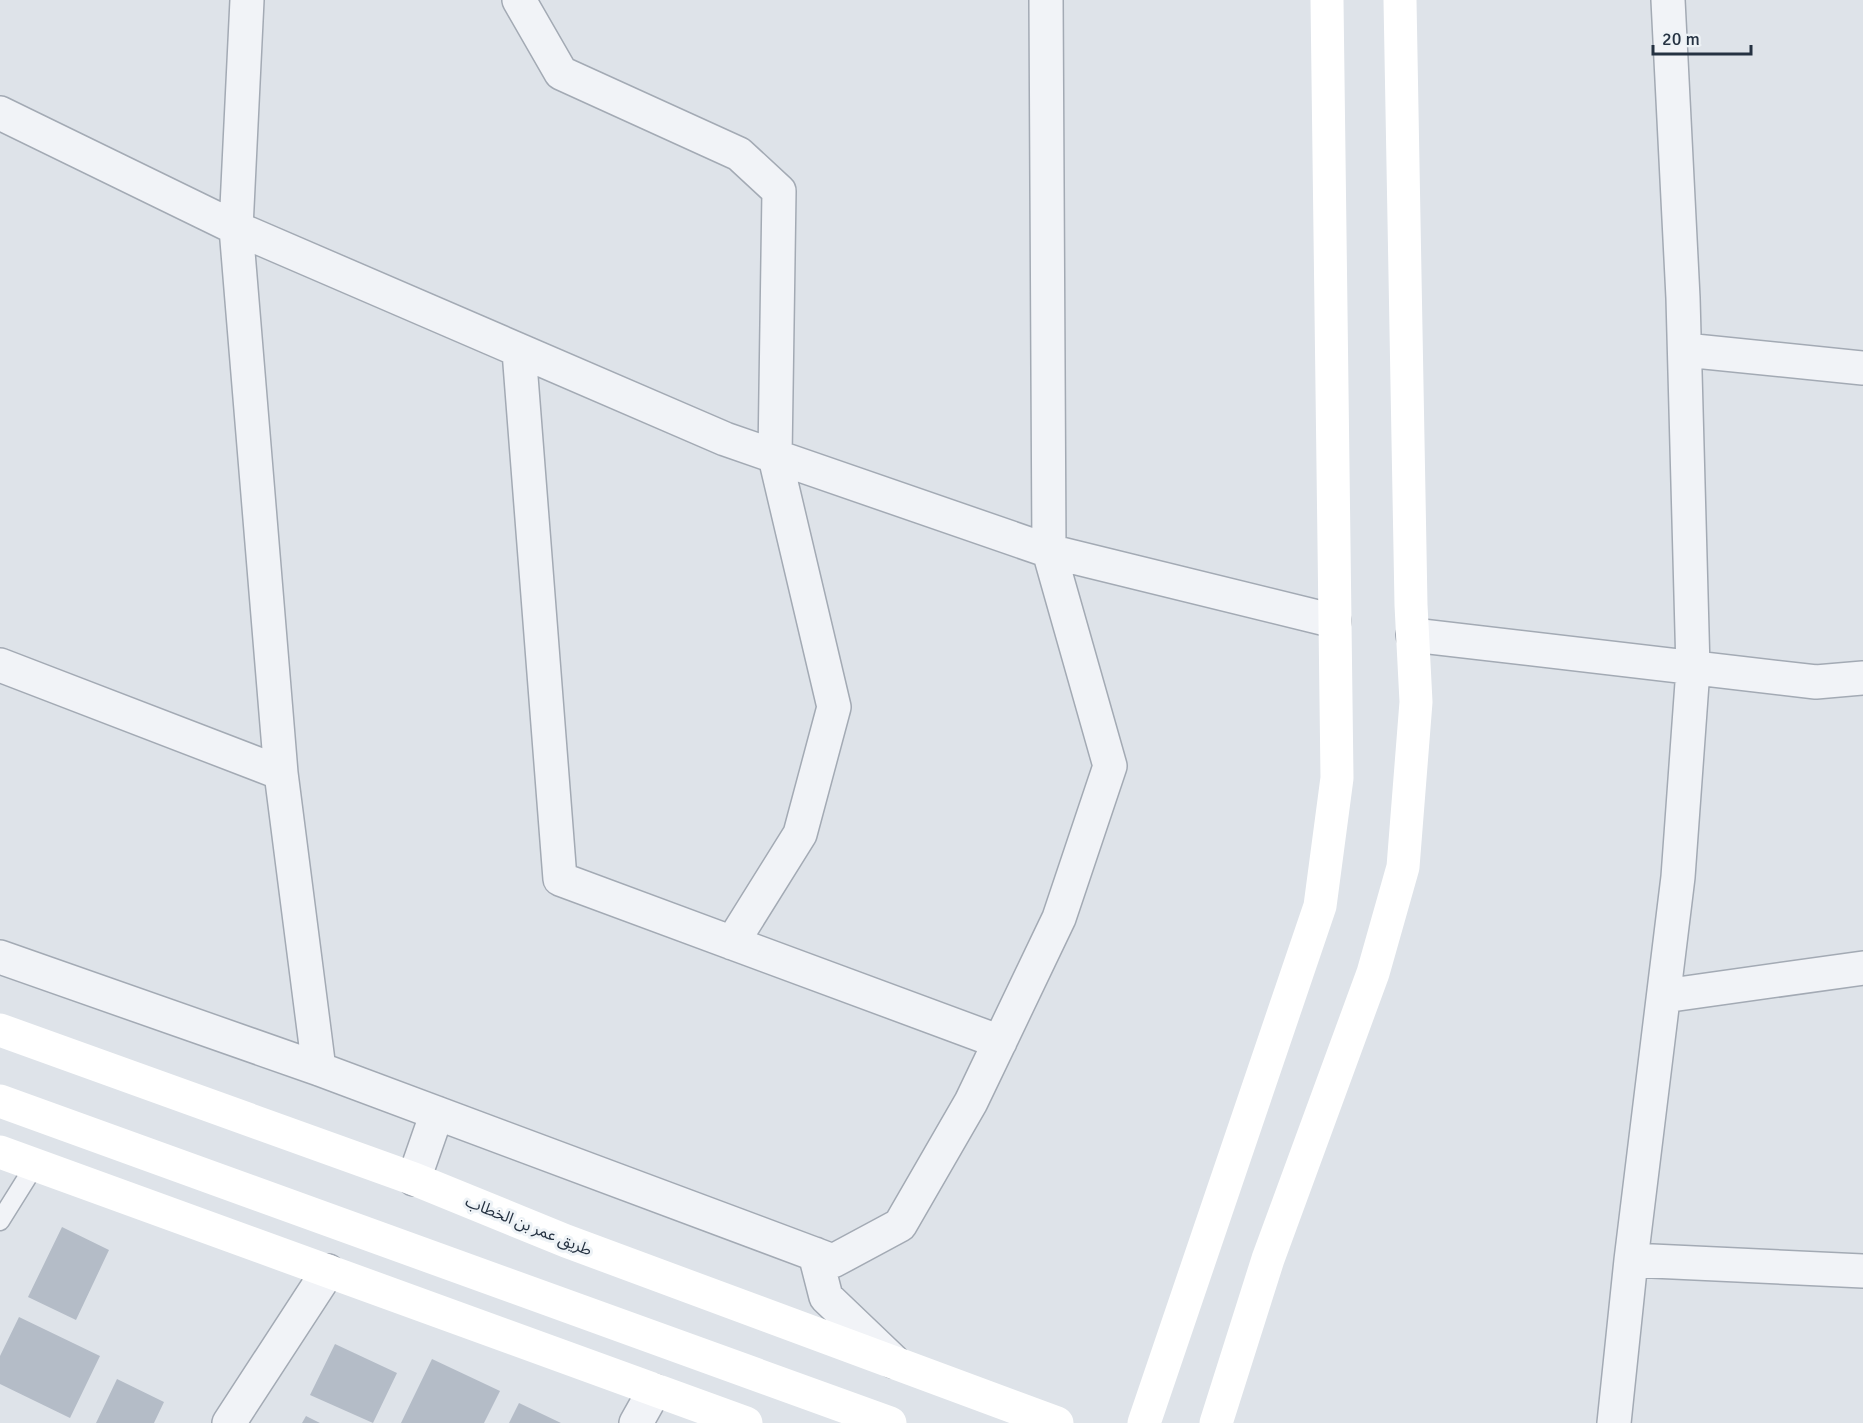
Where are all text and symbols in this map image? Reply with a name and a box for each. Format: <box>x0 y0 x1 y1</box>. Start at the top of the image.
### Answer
scale bar <box>1653 18 1750 56</box>
text: 20 m <box>1662 28 1700 50</box>
street label: طريق عمر بن الخطاب <box>462 1191 595 1260</box>

